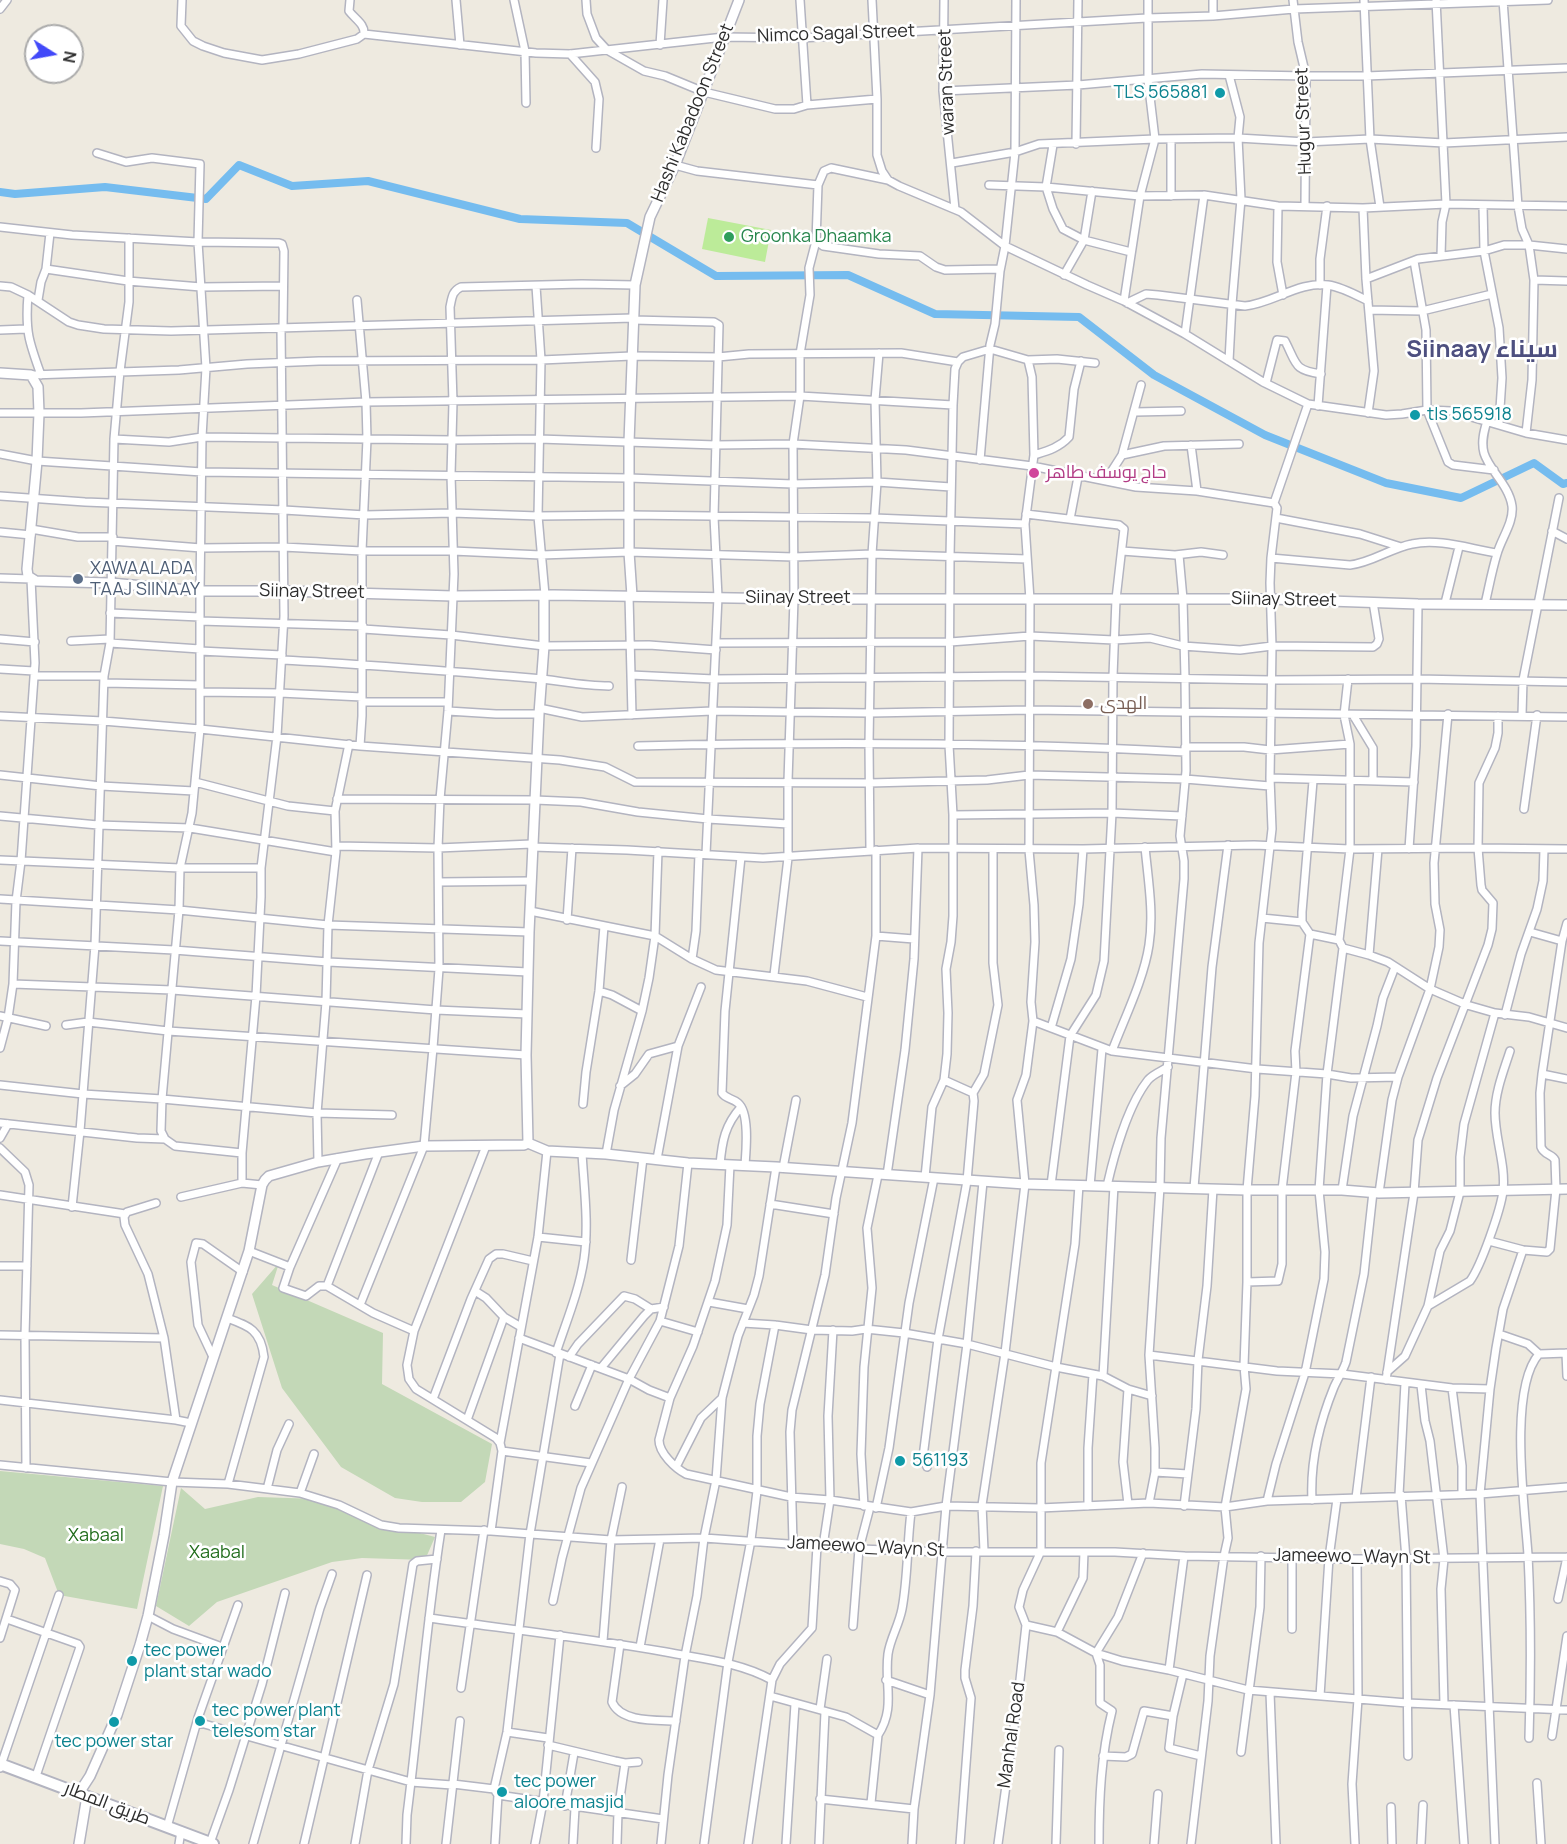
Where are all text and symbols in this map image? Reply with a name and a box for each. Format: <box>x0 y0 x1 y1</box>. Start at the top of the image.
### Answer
street label: Nimco Sagal Street <box>757 20 915 48</box>
street label: Hashi Kabadoon Street <box>647 21 739 205</box>
north arrow <box>24 24 84 84</box>
street label: waran Street <box>934 28 960 136</box>
text: N <box>58 49 82 65</box>
street label: Hugur Street <box>1291 67 1317 175</box>
place label: TLS 565881 <box>1114 82 1208 104</box>
marker: TLS 565881 <box>1213 86 1227 100</box>
place label: Groonka Dhaamka <box>741 226 891 248</box>
marker: Groonka Dhaamka <box>722 230 736 244</box>
district label: Siinaay سيناء <box>1406 336 1558 364</box>
place label: tls 565918 <box>1427 404 1512 426</box>
marker: tls 565918 <box>1408 408 1422 422</box>
place label: حاج يوسف طاهر <box>1046 462 1166 484</box>
marker: حاج يوسف طاهر <box>1027 466 1041 480</box>
place label: XAWAALADA TAAJ SIINAAY <box>90 558 200 600</box>
marker: XAWAALADA TAAJ SIINAAY <box>71 572 85 586</box>
street label: Siinay Street <box>259 580 365 604</box>
street label: Siinay Street <box>745 587 851 609</box>
street label: Siinay Street <box>1231 588 1337 612</box>
place label: الهدى <box>1100 693 1147 715</box>
marker: الهدى <box>1081 697 1095 711</box>
place label: 561193 <box>912 1450 968 1472</box>
marker: 561193 <box>893 1454 907 1468</box>
park label: Xabaal <box>68 1525 124 1547</box>
street label: Jameewo_Wayn St <box>787 1532 945 1562</box>
park label: Xaabal <box>189 1542 245 1564</box>
street label: Jameewo_Wayn St <box>1273 1545 1431 1569</box>
place label: tec power plant star wado <box>144 1640 272 1682</box>
marker: tec power plant star wado <box>125 1654 139 1668</box>
street label: Manhal Road <box>994 1681 1030 1789</box>
place label: tec power plant telesom star <box>212 1700 341 1742</box>
marker: tec power plant telesom star <box>193 1714 207 1728</box>
marker: tec power star <box>107 1715 121 1729</box>
place label: tec power star <box>54 1731 174 1753</box>
place label: tec power aloore masjid <box>514 1771 624 1814</box>
street label: طريق المطار <box>61 1778 153 1830</box>
marker: tec power aloore masjid <box>495 1785 509 1799</box>

